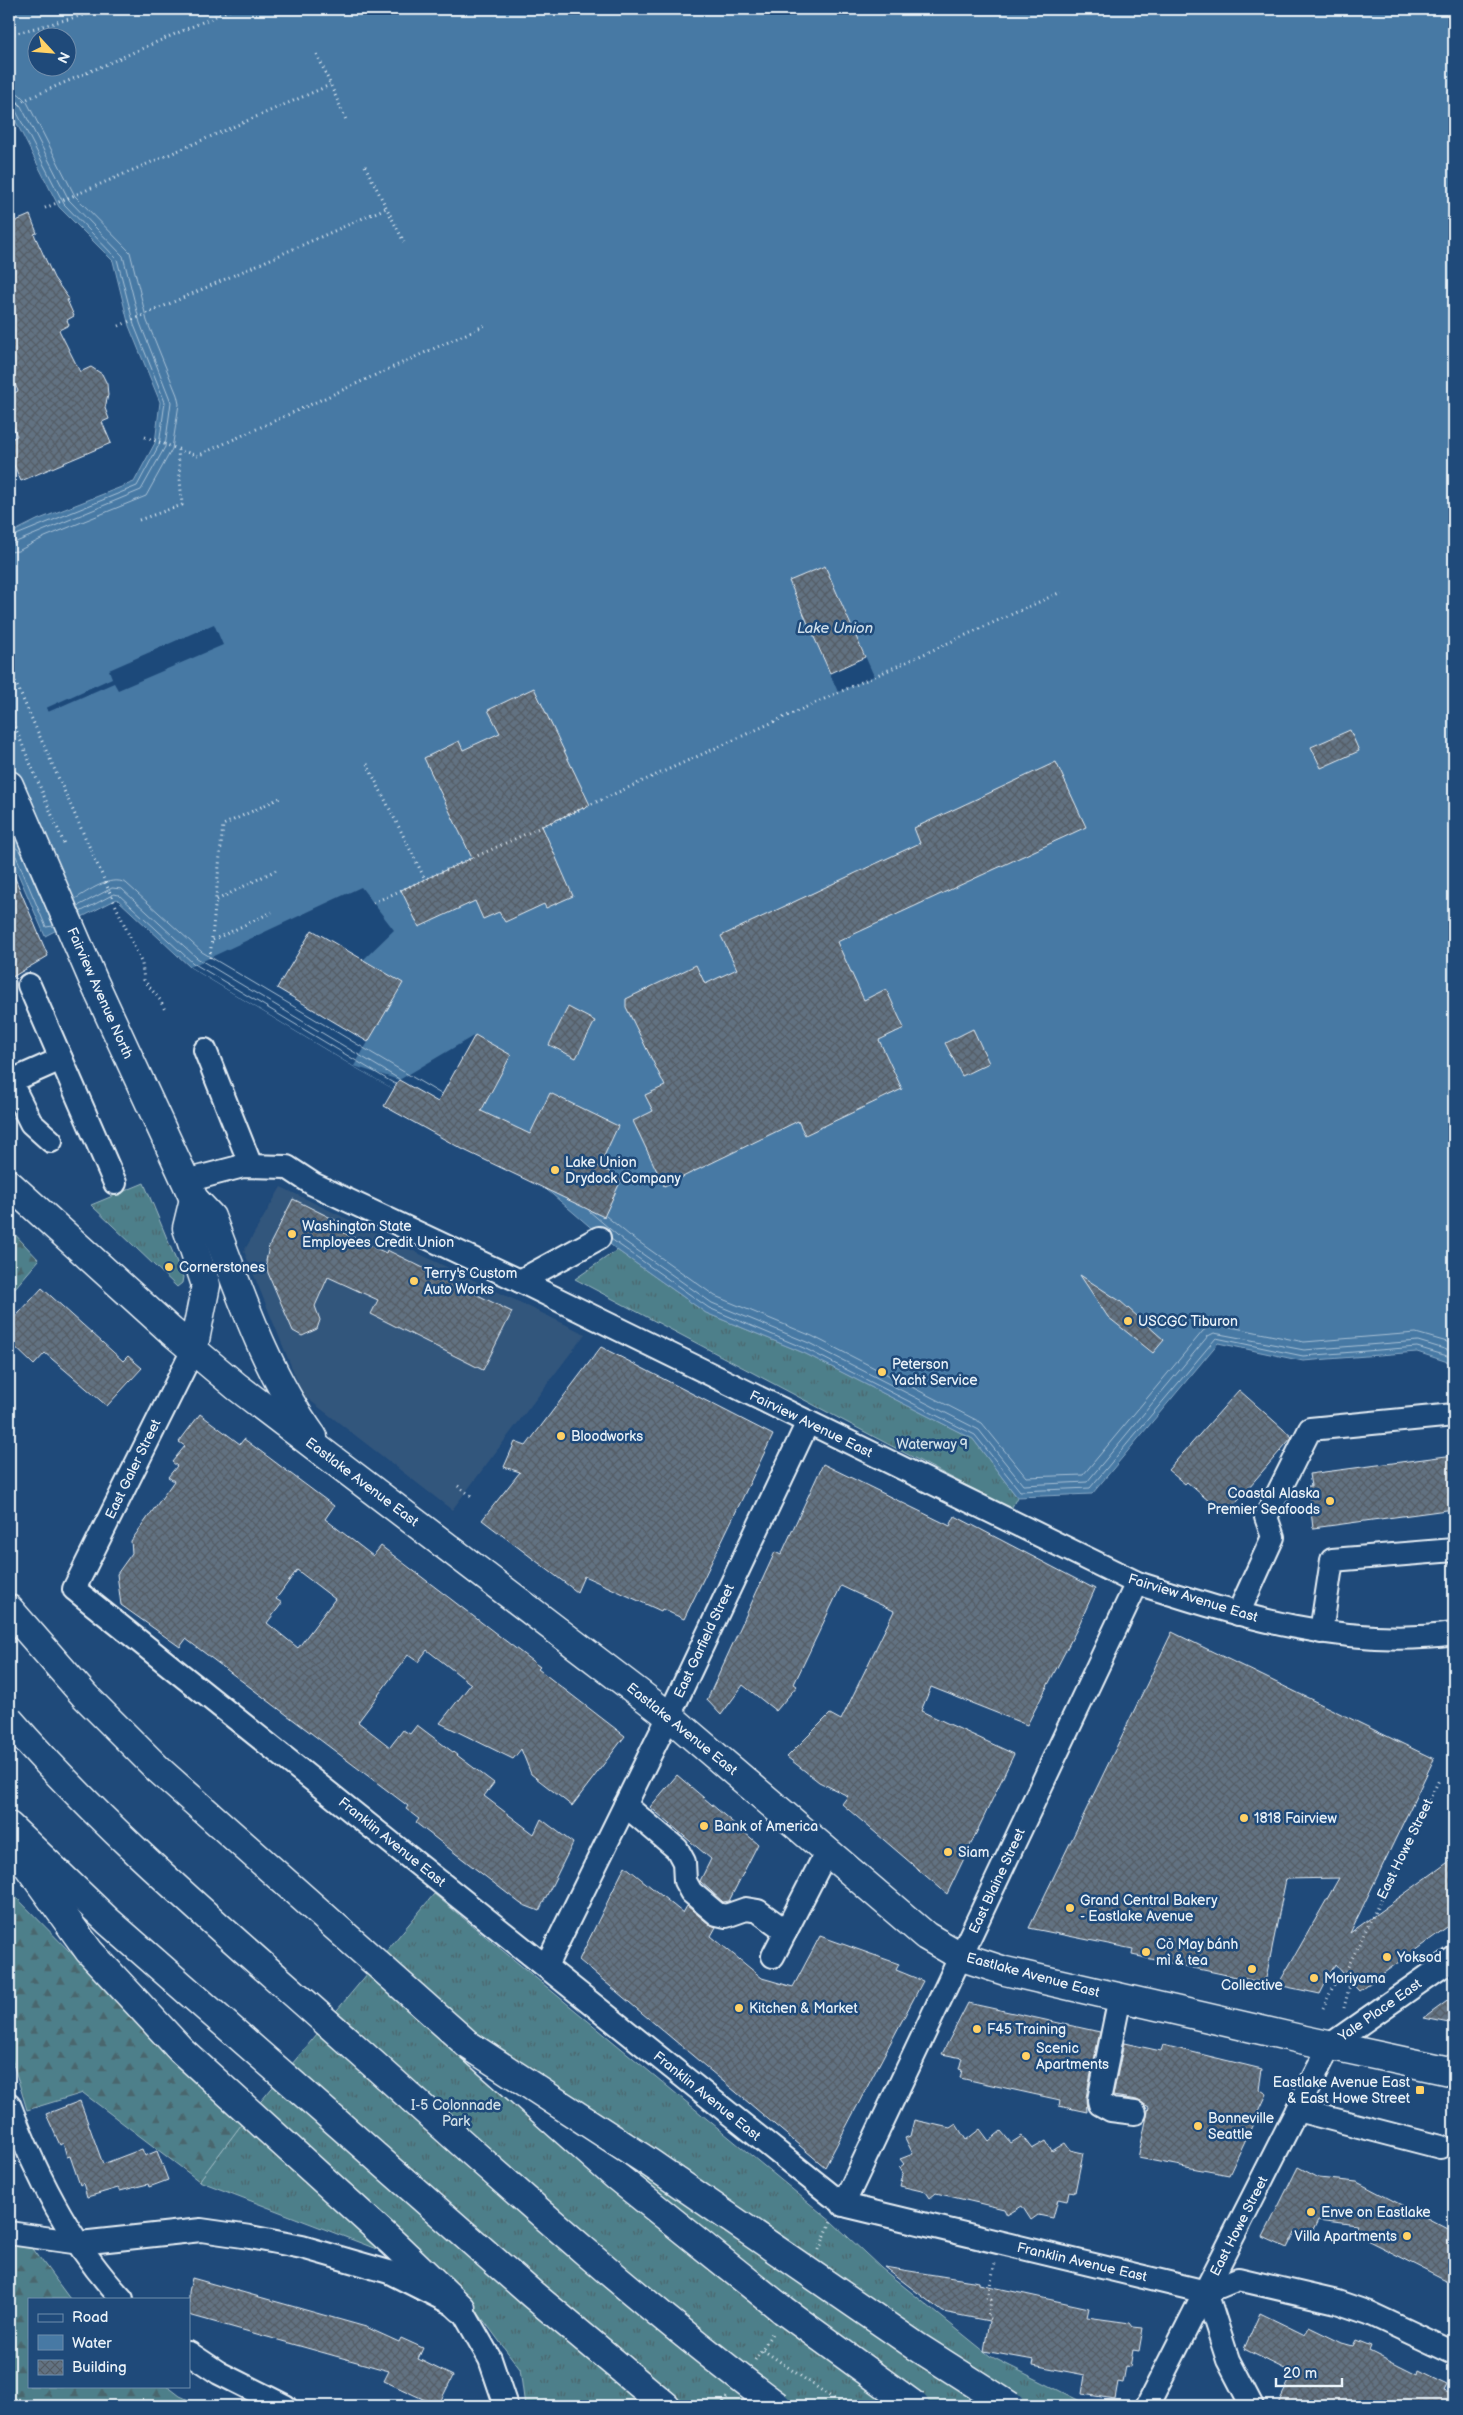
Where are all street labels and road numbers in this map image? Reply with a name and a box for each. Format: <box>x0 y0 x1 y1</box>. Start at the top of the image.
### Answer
street label: Fairview Avenue North <box>63 925 137 1062</box>
street label: Fairview Avenue East <box>747 1387 876 1461</box>
street label: East Galer Street <box>101 1416 165 1522</box>
street label: Eastlake Avenue East <box>302 1434 422 1530</box>
street label: Fairview Avenue East <box>1126 1570 1261 1626</box>
street label: East Garfield Street <box>670 1581 738 1701</box>
street label: Eastlake Avenue East <box>623 1679 741 1779</box>
street label: Franklin Avenue East <box>335 1794 450 1891</box>
street label: East Howe Street <box>1373 1795 1437 1902</box>
street label: East Blaine Street <box>965 1825 1029 1936</box>
street label: Eastlake Avenue East <box>965 1949 1102 2001</box>
street label: Yale Place East <box>1334 1975 1425 2046</box>
street label: Franklin Avenue East <box>650 2048 765 2145</box>
street label: East Howe Street <box>1206 2173 1272 2279</box>
street label: Franklin Avenue East <box>1015 2239 1149 2285</box>

